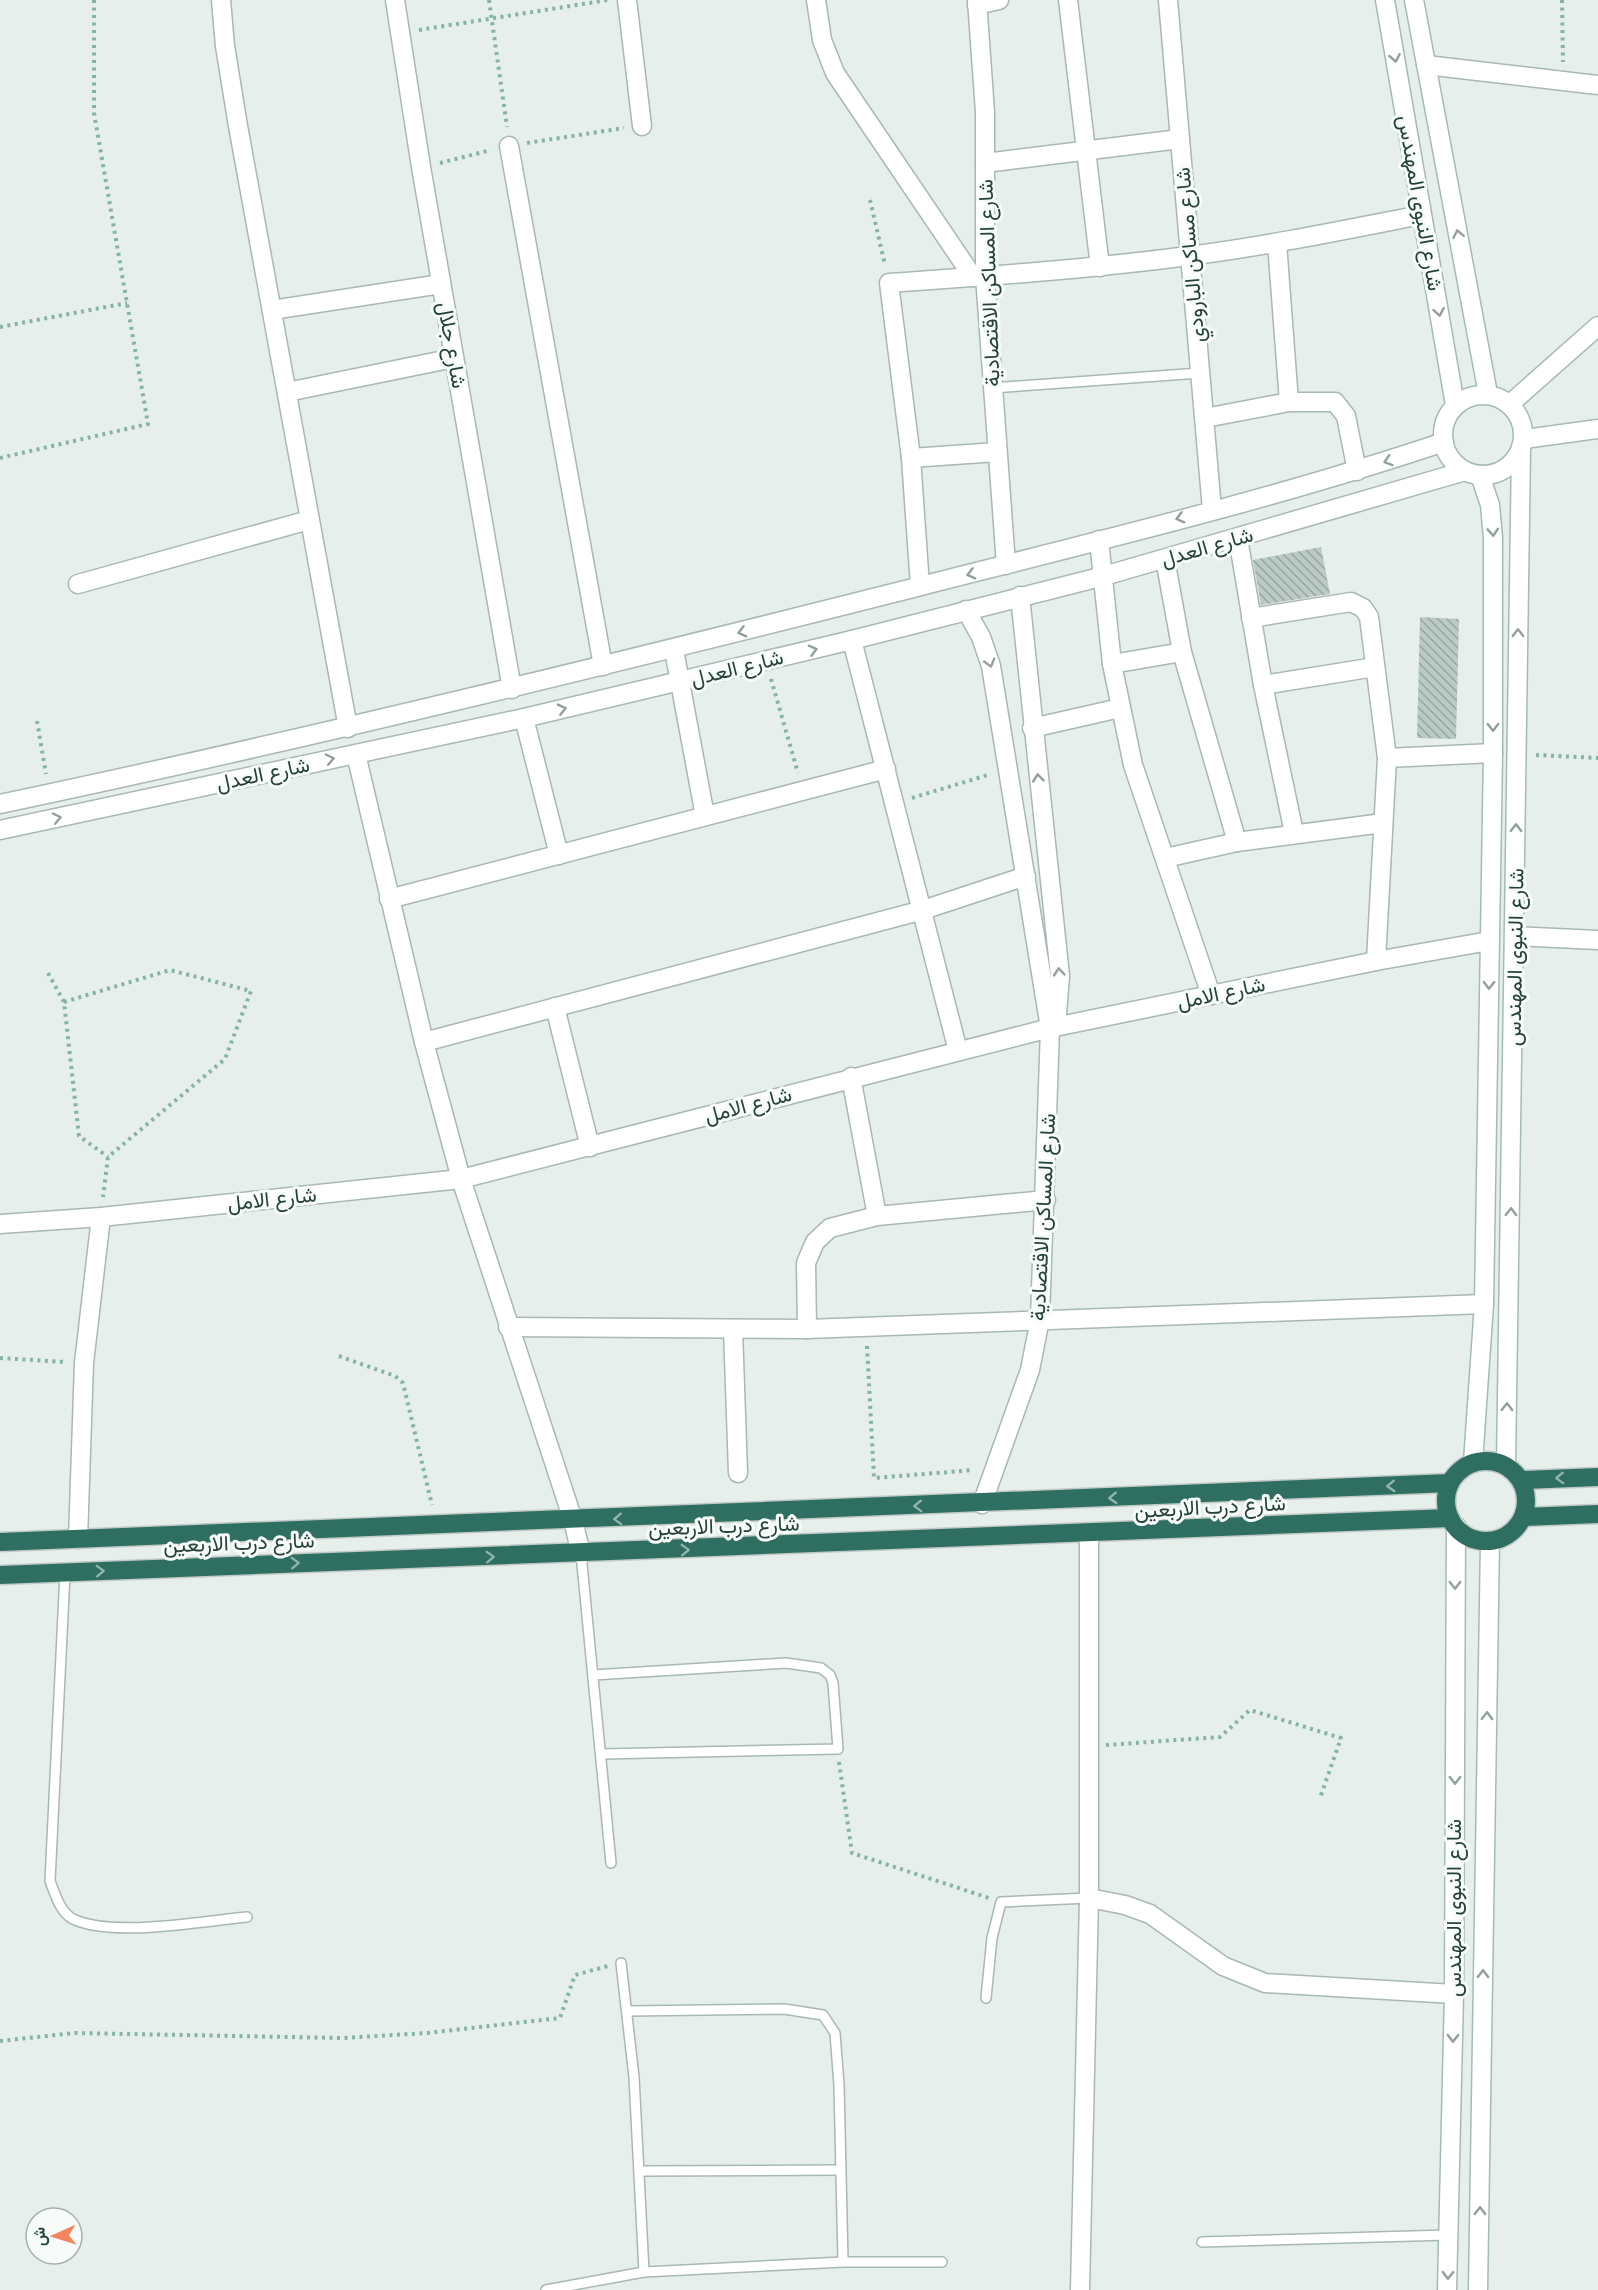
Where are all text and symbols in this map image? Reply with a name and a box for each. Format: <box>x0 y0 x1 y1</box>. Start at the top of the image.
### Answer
one-way arrow <box>1388 53 1400 62</box>
street label: شارع النبوى المهندس <box>1391 113 1447 293</box>
street label: شارع مساكن البارودي <box>1170 166 1215 344</box>
street label: شارع المساكن الاقتصادية <box>973 179 1007 387</box>
one-way arrow <box>1452 229 1465 239</box>
street label: شارع جلال <box>431 300 471 390</box>
one-way arrow <box>1432 307 1445 317</box>
one-way arrow <box>1383 453 1394 466</box>
one-way arrow <box>1175 511 1186 523</box>
street label: شارع العدل <box>1158 522 1256 574</box>
one-way arrow <box>1486 527 1499 536</box>
one-way arrow <box>966 566 976 579</box>
one-way arrow <box>737 625 747 637</box>
one-way arrow <box>1512 628 1524 637</box>
one-way arrow <box>807 644 817 657</box>
street label: شارع العدل <box>688 645 786 693</box>
one-way arrow <box>983 657 995 668</box>
one-way arrow <box>556 704 566 717</box>
one-way arrow <box>1487 722 1499 731</box>
street label: شارع العدل <box>214 752 312 798</box>
one-way arrow <box>325 753 335 766</box>
one-way arrow <box>1032 773 1045 783</box>
one-way arrow <box>52 812 62 825</box>
one-way arrow <box>1510 823 1523 832</box>
street label: شارع النبوى المهندس <box>1501 868 1531 1046</box>
one-way arrow <box>1053 967 1066 976</box>
street label: شارع الامل <box>1175 972 1268 1016</box>
one-way arrow <box>1483 980 1495 989</box>
street label: شارع الامل <box>702 1082 795 1130</box>
street label: شارع المساكن الاقتصادية <box>1026 1113 1062 1322</box>
street label: شارع الامل <box>226 1182 318 1218</box>
one-way arrow <box>1505 1207 1517 1216</box>
one-way arrow <box>1501 1402 1514 1411</box>
one-way arrow <box>1555 1472 1564 1485</box>
one-way arrow <box>1387 1479 1396 1492</box>
one-way arrow <box>1108 1491 1117 1504</box>
street label: شارع درب الاربعين <box>1134 1491 1286 1525</box>
one-way arrow <box>913 1500 922 1513</box>
street label: شارع درب الاربعين <box>648 1511 800 1543</box>
one-way arrow <box>613 1512 622 1525</box>
street label: شارع درب الاربعين <box>163 1528 315 1560</box>
one-way arrow <box>681 1543 690 1556</box>
one-way arrow <box>486 1550 495 1563</box>
one-way arrow <box>291 1557 300 1569</box>
one-way arrow <box>96 1565 105 1577</box>
one-way arrow <box>1449 1580 1461 1589</box>
one-way arrow <box>1481 1711 1493 1720</box>
one-way arrow <box>1449 1775 1461 1784</box>
street label: شارع النبوى المهندس <box>1442 1819 1468 1997</box>
one-way arrow <box>1477 1969 1489 1978</box>
one-way arrow <box>1447 2033 1459 2042</box>
north arrow <box>24 2206 84 2266</box>
one-way arrow <box>1473 2206 1486 2215</box>
text: ش <box>30 2227 50 2247</box>
one-way arrow <box>1441 2270 1454 2279</box>

